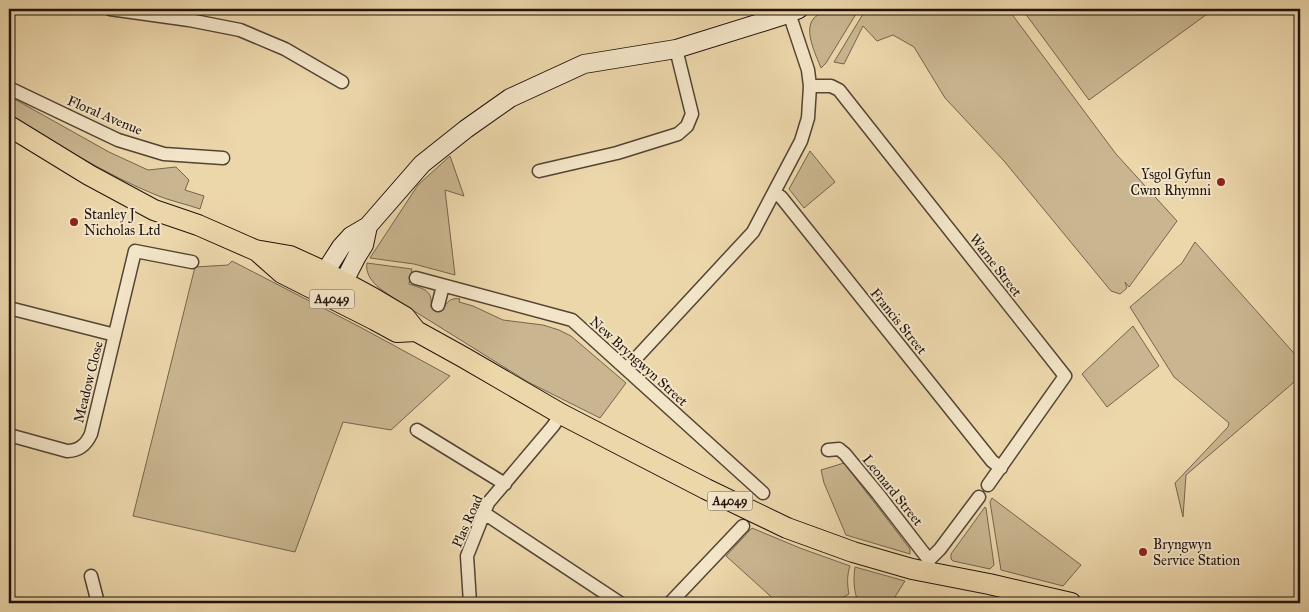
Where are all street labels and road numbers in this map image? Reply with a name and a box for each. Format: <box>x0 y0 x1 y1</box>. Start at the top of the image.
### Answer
street label: Floral Avenue <box>65 92 145 139</box>
street label: Warne Street <box>966 231 1025 300</box>
street label: Francis Street <box>867 285 930 358</box>
road number: A4049 <box>310 290 354 308</box>
street label: New Bryngwyn Street <box>586 313 691 410</box>
street label: Meadow Close <box>70 339 107 425</box>
street label: Leonard Street <box>859 451 927 529</box>
street label: Plas Road <box>448 492 487 550</box>
road number: A4049 <box>708 492 752 511</box>

